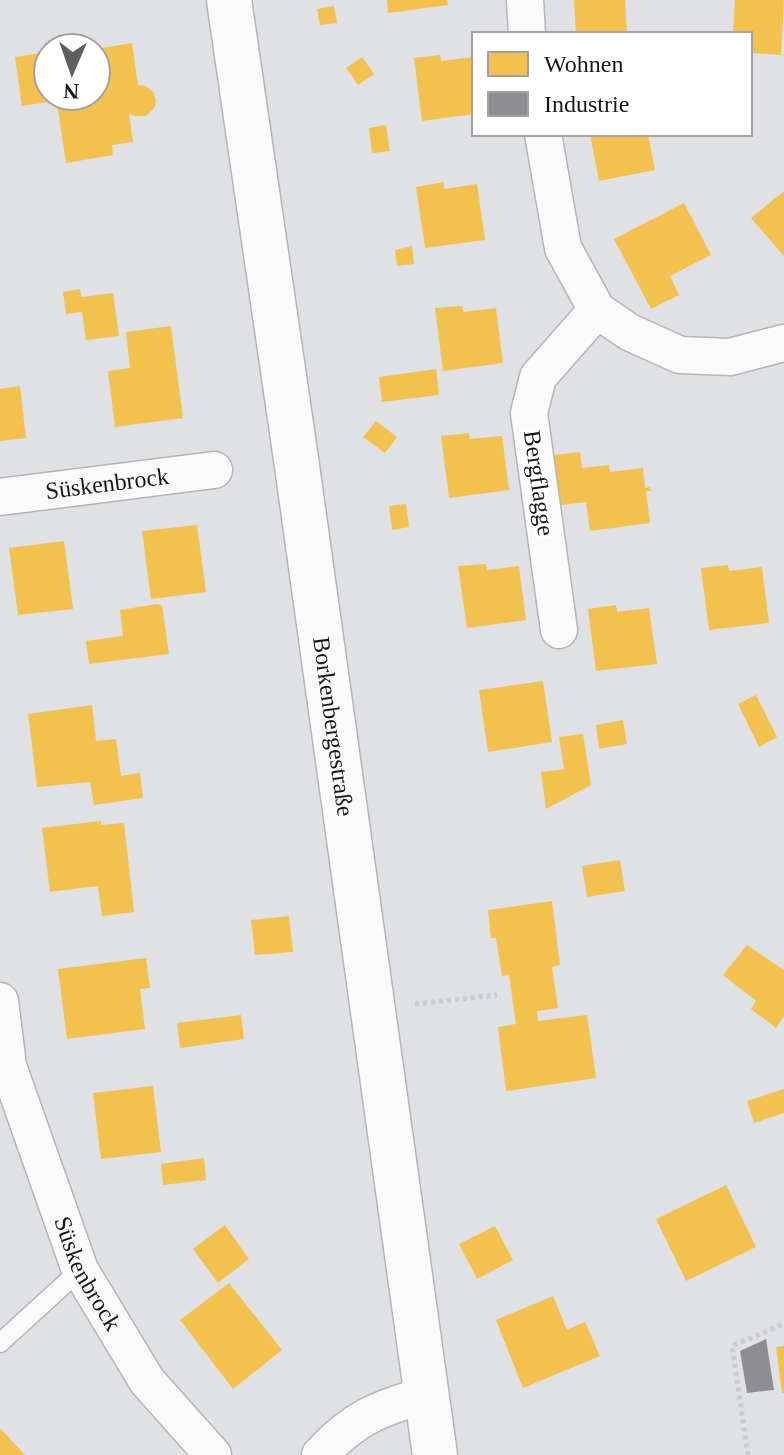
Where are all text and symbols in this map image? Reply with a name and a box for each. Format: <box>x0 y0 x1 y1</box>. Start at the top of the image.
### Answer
north arrow <box>32 32 112 112</box>
legend <box>472 32 752 136</box>
text: Wohnen <box>544 51 623 77</box>
text: N <box>63 79 80 104</box>
text: Industrie <box>544 91 629 117</box>
street label: Bergflagge <box>519 429 559 537</box>
street label: Süskenbrock <box>44 463 170 504</box>
street label: Borkenbergestraße <box>308 635 359 818</box>
street label: Süskenbrock <box>49 1213 126 1335</box>

